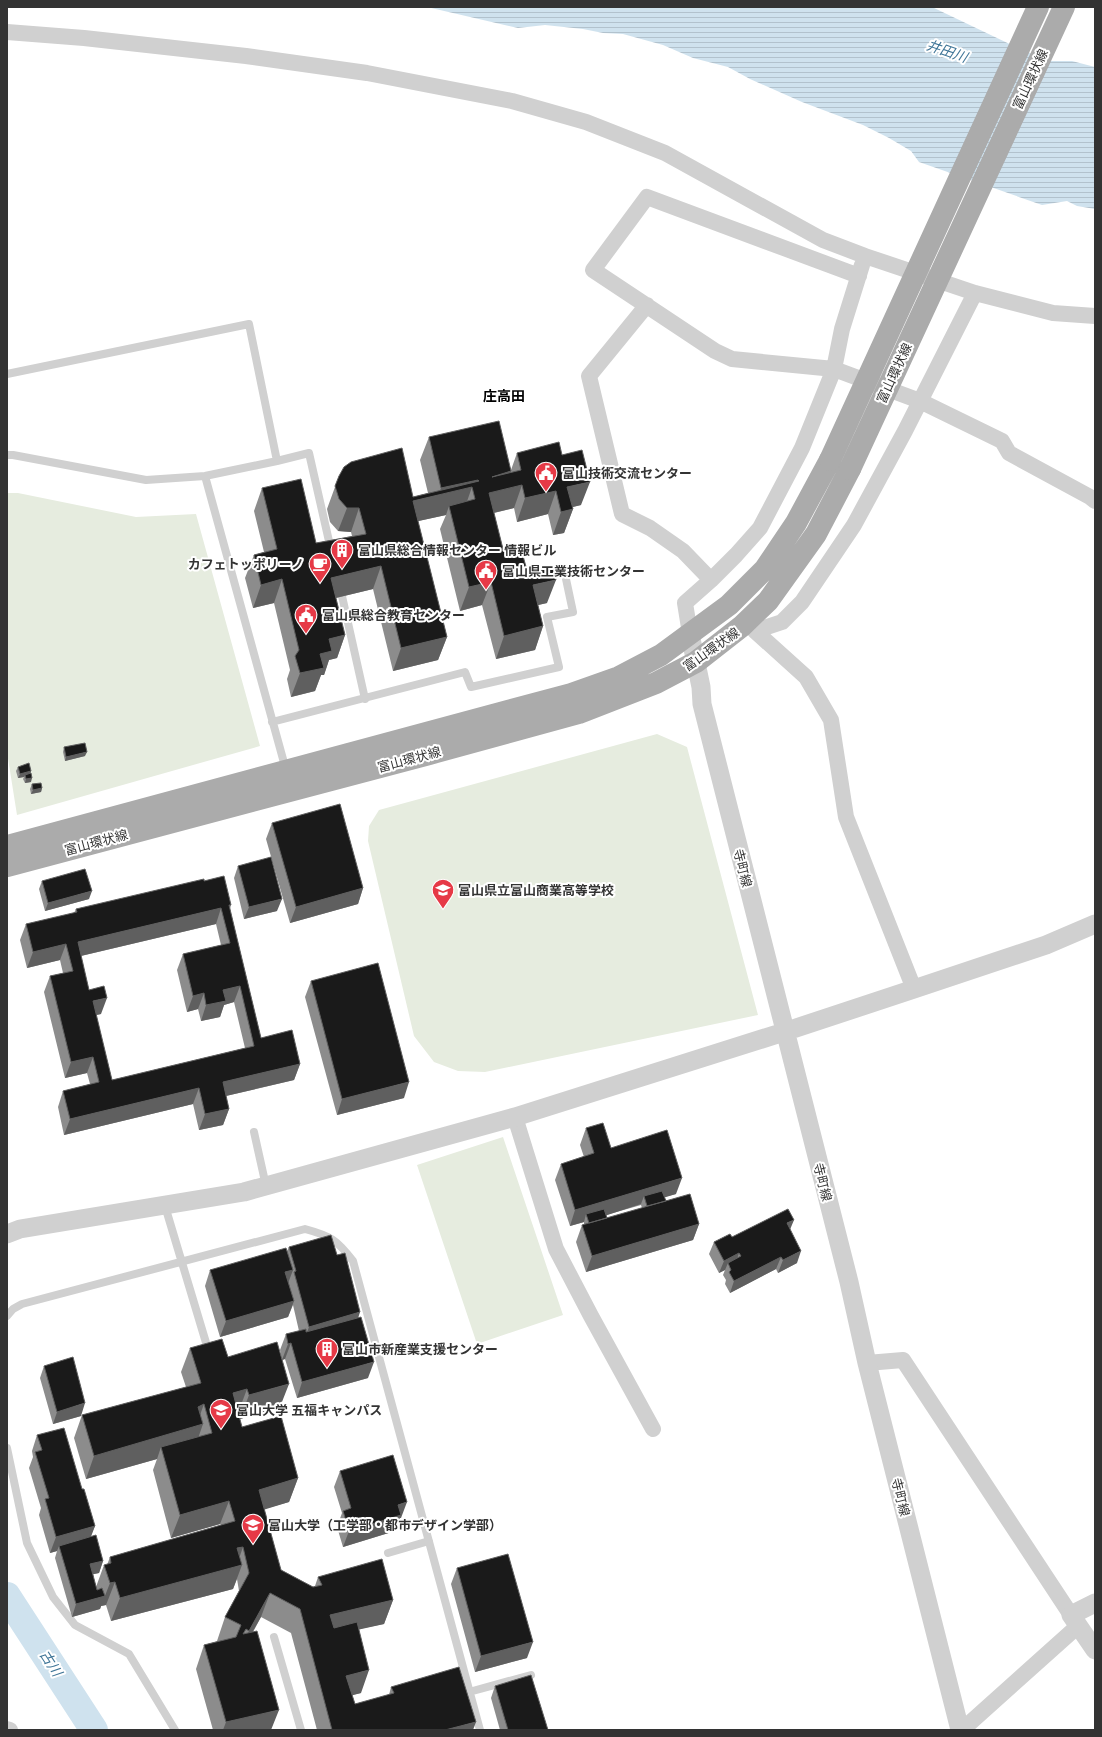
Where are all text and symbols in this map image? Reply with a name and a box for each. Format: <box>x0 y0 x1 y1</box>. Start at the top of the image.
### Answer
water label: 井田川 <box>925 37 971 66</box>
street label: 富山環状線 <box>1010 47 1051 112</box>
street label: 富山環状線 <box>874 341 915 406</box>
district label: 庄高田 <box>483 388 525 404</box>
public building icon: 富山技術交流センター <box>533 460 559 493</box>
place label: 富山技術交流センター <box>562 466 692 481</box>
building icon: 富山県総合情報センター 情報ビル <box>329 537 355 570</box>
place label: 富山県総合情報センター 情報ビル <box>358 543 556 558</box>
cafe icon: カフェトッポリーノ <box>307 551 333 584</box>
place label: カフェトッポリーノ <box>188 557 304 572</box>
public building icon: 富山県工業技術センター <box>473 558 499 591</box>
place label: 富山県工業技術センター <box>502 564 645 579</box>
public building icon: 富山県総合教育センター <box>293 602 319 635</box>
place label: 富山県総合教育センター <box>322 608 465 623</box>
street label: 富山環状線 <box>680 625 742 674</box>
street label: 富山環状線 <box>376 744 442 775</box>
street label: 富山環状線 <box>63 827 129 858</box>
street label: 寺町線 <box>731 847 755 889</box>
school or university icon: 富山県立富山商業高等学校 <box>430 877 456 910</box>
place label: 富山県立富山商業高等学校 <box>458 883 614 898</box>
street label: 寺町線 <box>811 1161 835 1203</box>
building icon: 富山市新産業支援センター <box>314 1336 340 1369</box>
place label: 富山市新産業支援センター <box>342 1342 498 1357</box>
school or university icon: 富山大学 五福キャンパス <box>208 1397 234 1430</box>
place label: 富山大学 五福キャンパス <box>236 1403 382 1418</box>
street label: 寺町線 <box>889 1476 913 1518</box>
school or university icon: 富山大学（工学部・都市デザイン学部） <box>240 1512 266 1545</box>
place label: 富山大学（工学部・都市デザイン学部） <box>268 1518 502 1533</box>
water label: 古川 <box>37 1647 66 1681</box>

